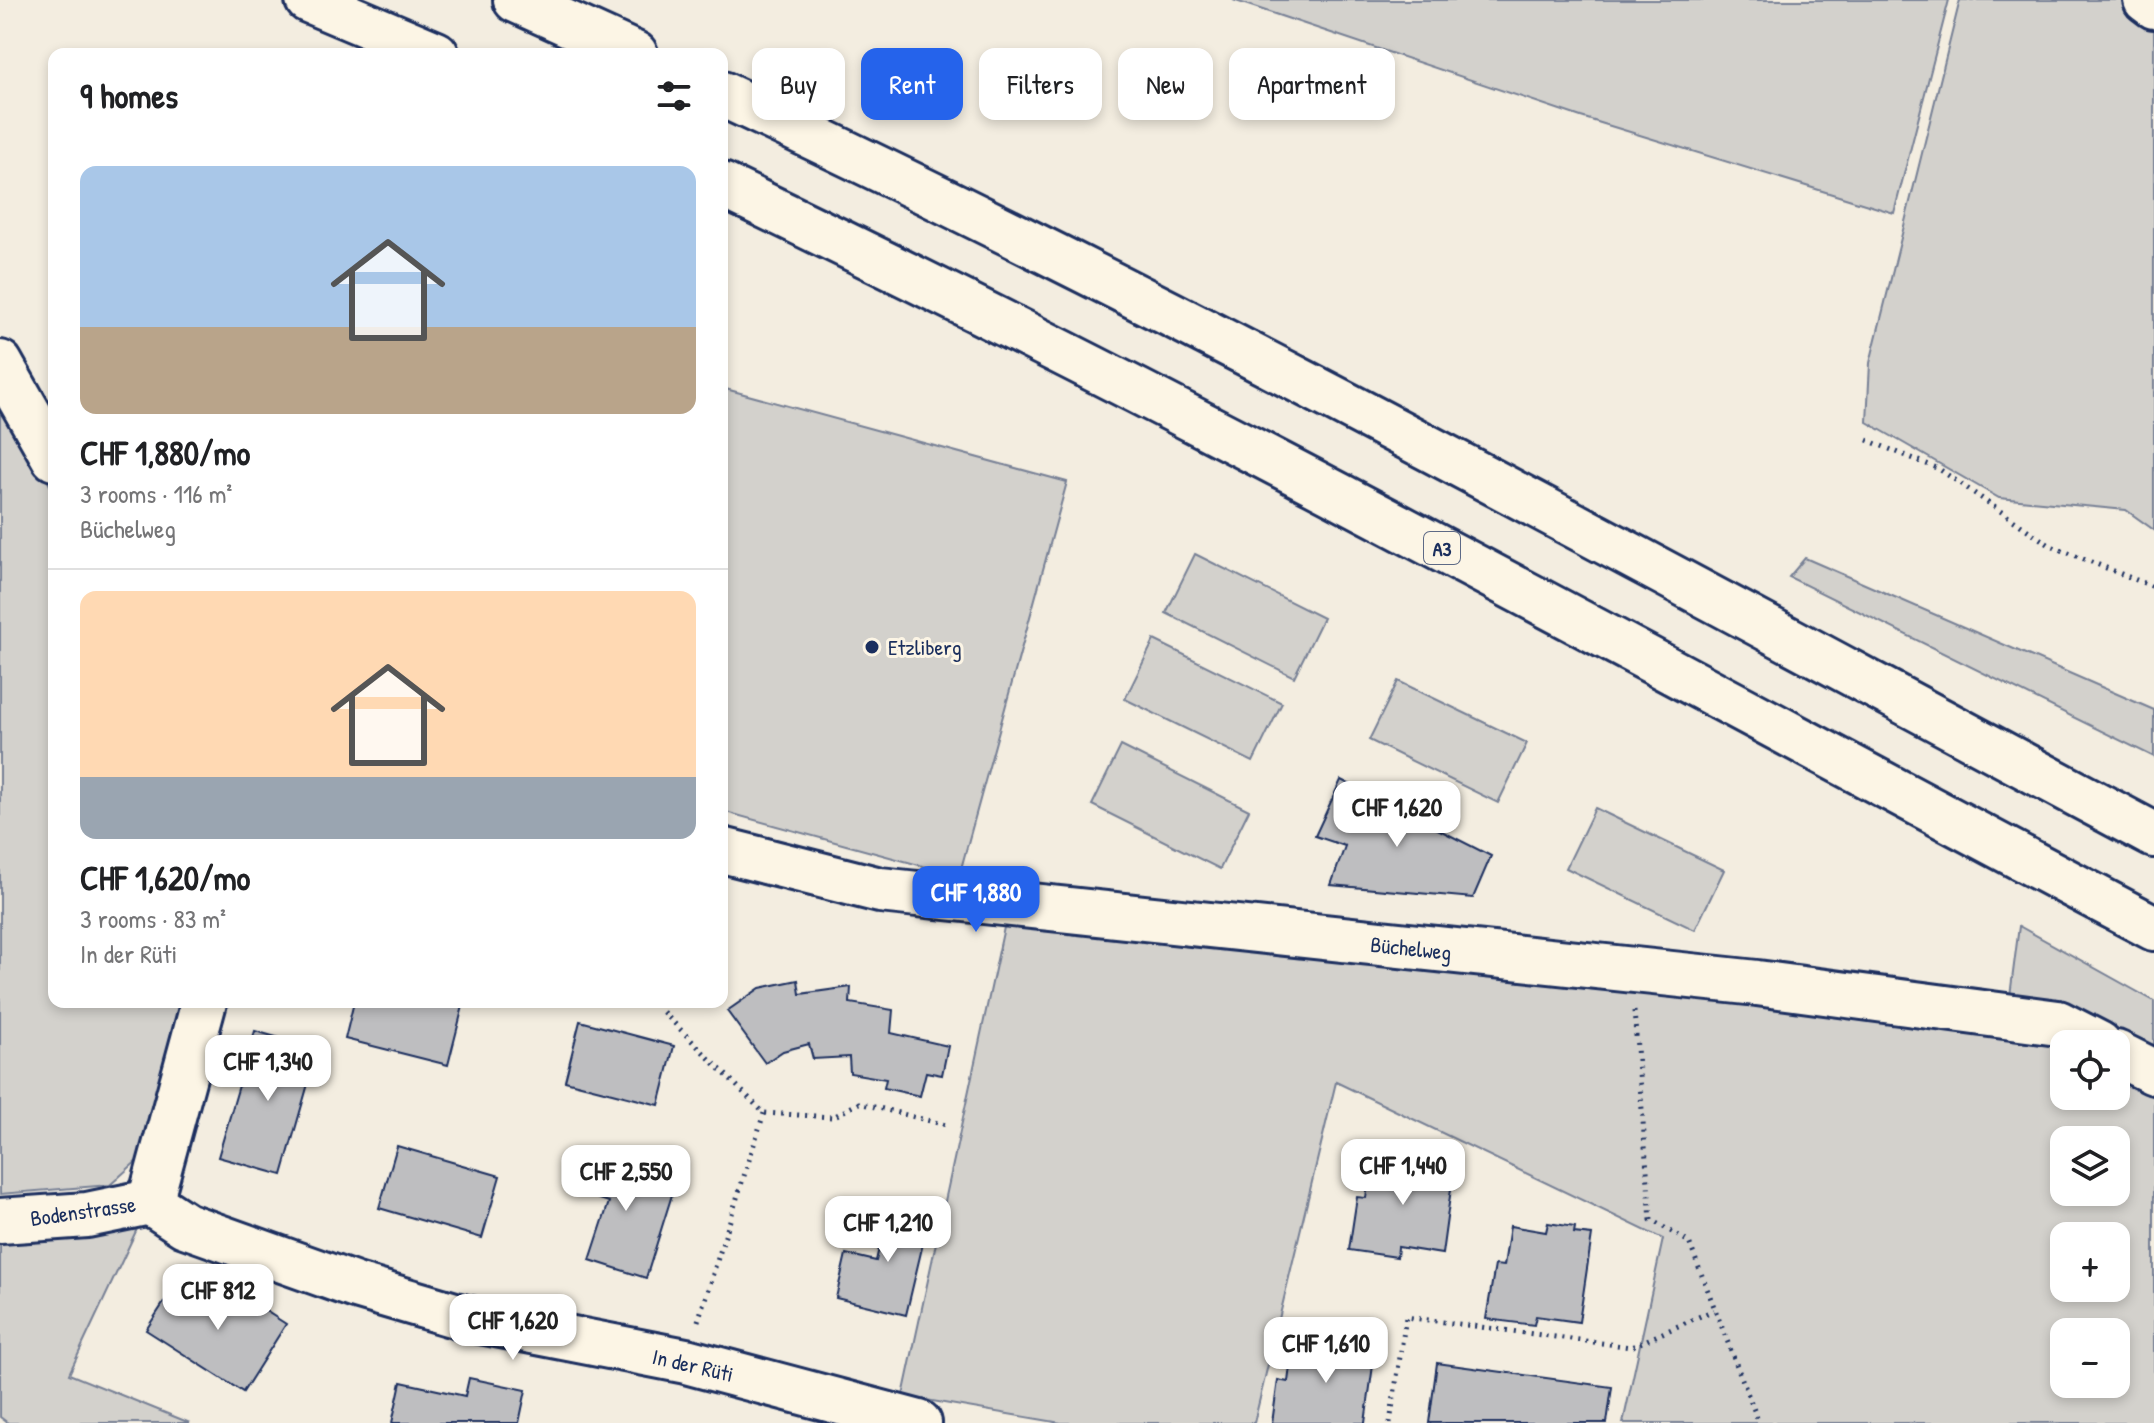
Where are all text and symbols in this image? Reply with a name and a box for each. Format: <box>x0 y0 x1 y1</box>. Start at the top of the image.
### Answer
chip: Buy <box>752 48 845 120</box>
chip: Rent <box>861 48 963 120</box>
chip: Filters <box>979 48 1102 120</box>
chip: New <box>1118 48 1213 120</box>
chip: Apartment <box>1229 48 1395 120</box>
text: 9 homes <box>80 73 178 119</box>
icon: filters <box>652 74 696 118</box>
icon: home <box>316 218 460 362</box>
text: CHF 1,880/mo <box>80 430 250 476</box>
text: 3 rooms · 116 m² <box>80 476 232 511</box>
text: Büchelweg <box>80 511 176 546</box>
road number: A3 <box>1424 532 1460 564</box>
place label: Etzliberg <box>888 632 962 662</box>
marker: Etzliberg <box>863 638 881 656</box>
icon: home <box>316 643 460 787</box>
pin: CHF 1,620 <box>1305 781 1489 849</box>
text: CHF 1,620 <box>1351 789 1443 824</box>
text: CHF 1,620/mo <box>80 855 250 901</box>
pin: CHF 1,880 <box>884 866 1068 934</box>
text: CHF 1,880 <box>930 874 1022 909</box>
text: 3 rooms · 83 m² <box>80 901 226 936</box>
street label: Büchelweg <box>1369 929 1453 967</box>
text: In der Rüti <box>80 936 177 971</box>
map controls <box>2050 1030 2130 1398</box>
button: locate <box>2050 1030 2130 1110</box>
pin: CHF 1,340 <box>176 1035 360 1103</box>
text: CHF 1,340 <box>223 1043 313 1078</box>
button: layers <box>2050 1126 2130 1206</box>
pin: CHF 1,440 <box>1311 1139 1495 1207</box>
pin: CHF 2,550 <box>534 1145 718 1213</box>
text: CHF 1,440 <box>1359 1147 1447 1182</box>
text: CHF 2,550 <box>579 1153 673 1188</box>
street label: Bodenstrasse <box>28 1189 138 1233</box>
pin: CHF 1,210 <box>796 1196 980 1264</box>
text: CHF 1,210 <box>843 1204 933 1239</box>
button: + <box>2050 1222 2130 1302</box>
pin: CHF 812 <box>144 1264 292 1332</box>
text: CHF 812 <box>180 1272 256 1307</box>
pin: CHF 1,620 <box>421 1294 605 1362</box>
text: CHF 1,620 <box>467 1302 559 1337</box>
pin: CHF 1,610 <box>1234 1317 1418 1385</box>
button: − <box>2050 1318 2130 1398</box>
text: CHF 1,610 <box>1282 1325 1370 1360</box>
street label: In der Rüti <box>650 1341 736 1389</box>

